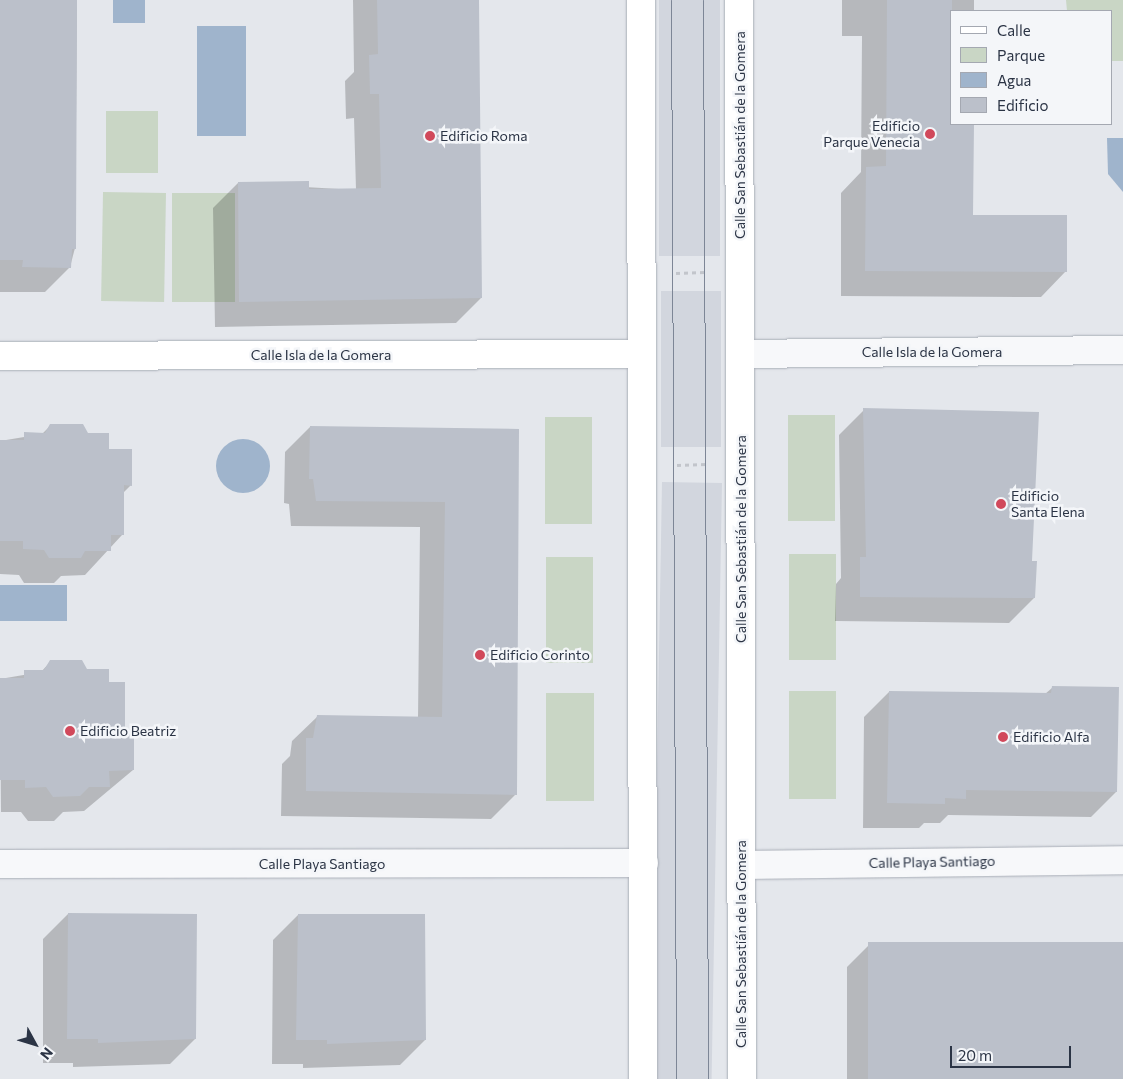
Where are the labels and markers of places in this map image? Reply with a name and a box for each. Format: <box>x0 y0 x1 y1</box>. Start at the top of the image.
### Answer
place label: Edificio Parque Venecia <box>823 118 920 150</box>
place label: Edificio Roma <box>440 128 528 144</box>
marker: Edificio Parque Venecia <box>924 128 936 140</box>
marker: Edificio Roma <box>424 130 436 142</box>
place label: Edificio Santa Elena <box>1011 488 1085 520</box>
marker: Edificio Santa Elena <box>995 498 1007 510</box>
place label: Edificio Corinto <box>490 647 590 663</box>
marker: Edificio Corinto <box>474 649 486 661</box>
place label: Edificio Beatriz <box>80 723 176 739</box>
marker: Edificio Beatriz <box>64 725 76 737</box>
place label: Edificio Alfa <box>1013 729 1090 745</box>
marker: Edificio Alfa <box>997 731 1009 743</box>

